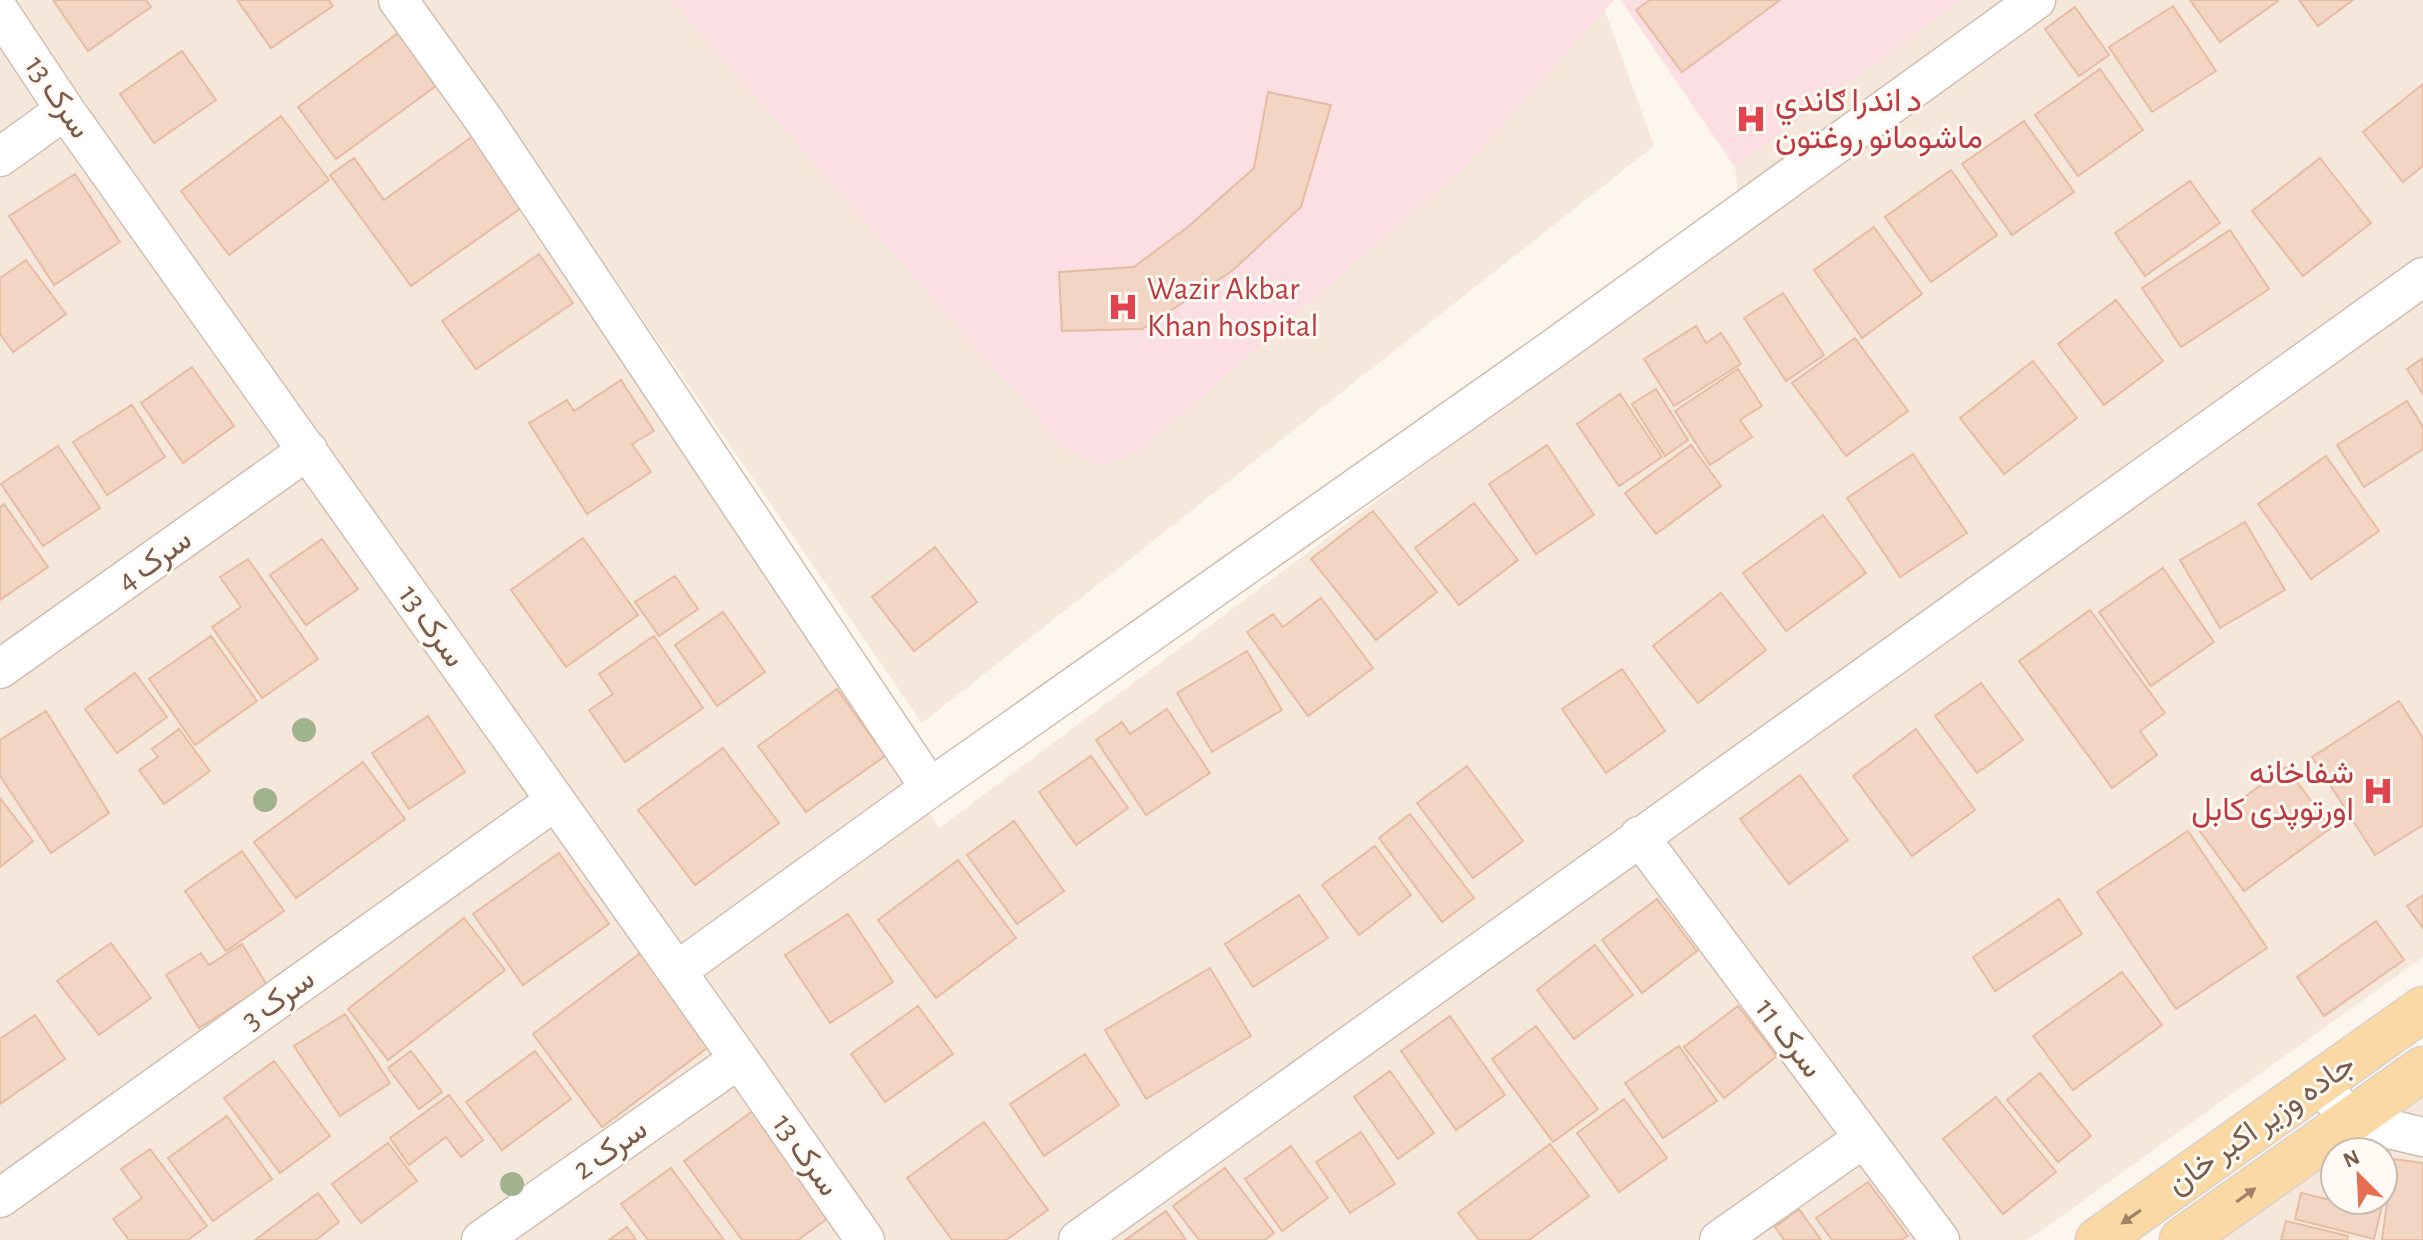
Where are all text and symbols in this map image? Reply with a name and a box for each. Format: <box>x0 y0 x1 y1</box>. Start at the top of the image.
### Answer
street label: سرک 13 <box>16 50 97 146</box>
place label: د اندرا ګاندي ماشومانو روغتون <box>1775 85 1983 157</box>
hospital icon: د اندرا ګاندي ماشومانو روغتون <box>1734 102 1768 136</box>
place label: Wazir Akbar Khan hospital <box>1147 273 1319 342</box>
hospital icon: Wazir Akbar Khan hospital <box>1106 290 1140 324</box>
street label: سرک 4 <box>111 523 199 600</box>
street label: سرک 13 <box>390 579 472 675</box>
place label: شفاخانه اورتوپدی کابل <box>2191 757 2354 831</box>
hospital icon: شفاخانه اورتوپدی کابل <box>2361 774 2395 808</box>
street label: سرک 3 <box>236 962 322 1038</box>
street label: سرک 11 <box>1747 992 1829 1085</box>
street label: جاده وزیر اکبر خان <box>2161 1048 2362 1203</box>
street label: سرک 13 <box>764 1108 846 1204</box>
street label: سرک 2 <box>567 1112 655 1188</box>
north arrow <box>2319 1136 2399 1216</box>
text: N <box>2340 1145 2363 1172</box>
one-way arrow <box>2235 1188 2256 1203</box>
one-way arrow <box>2121 1208 2142 1224</box>

